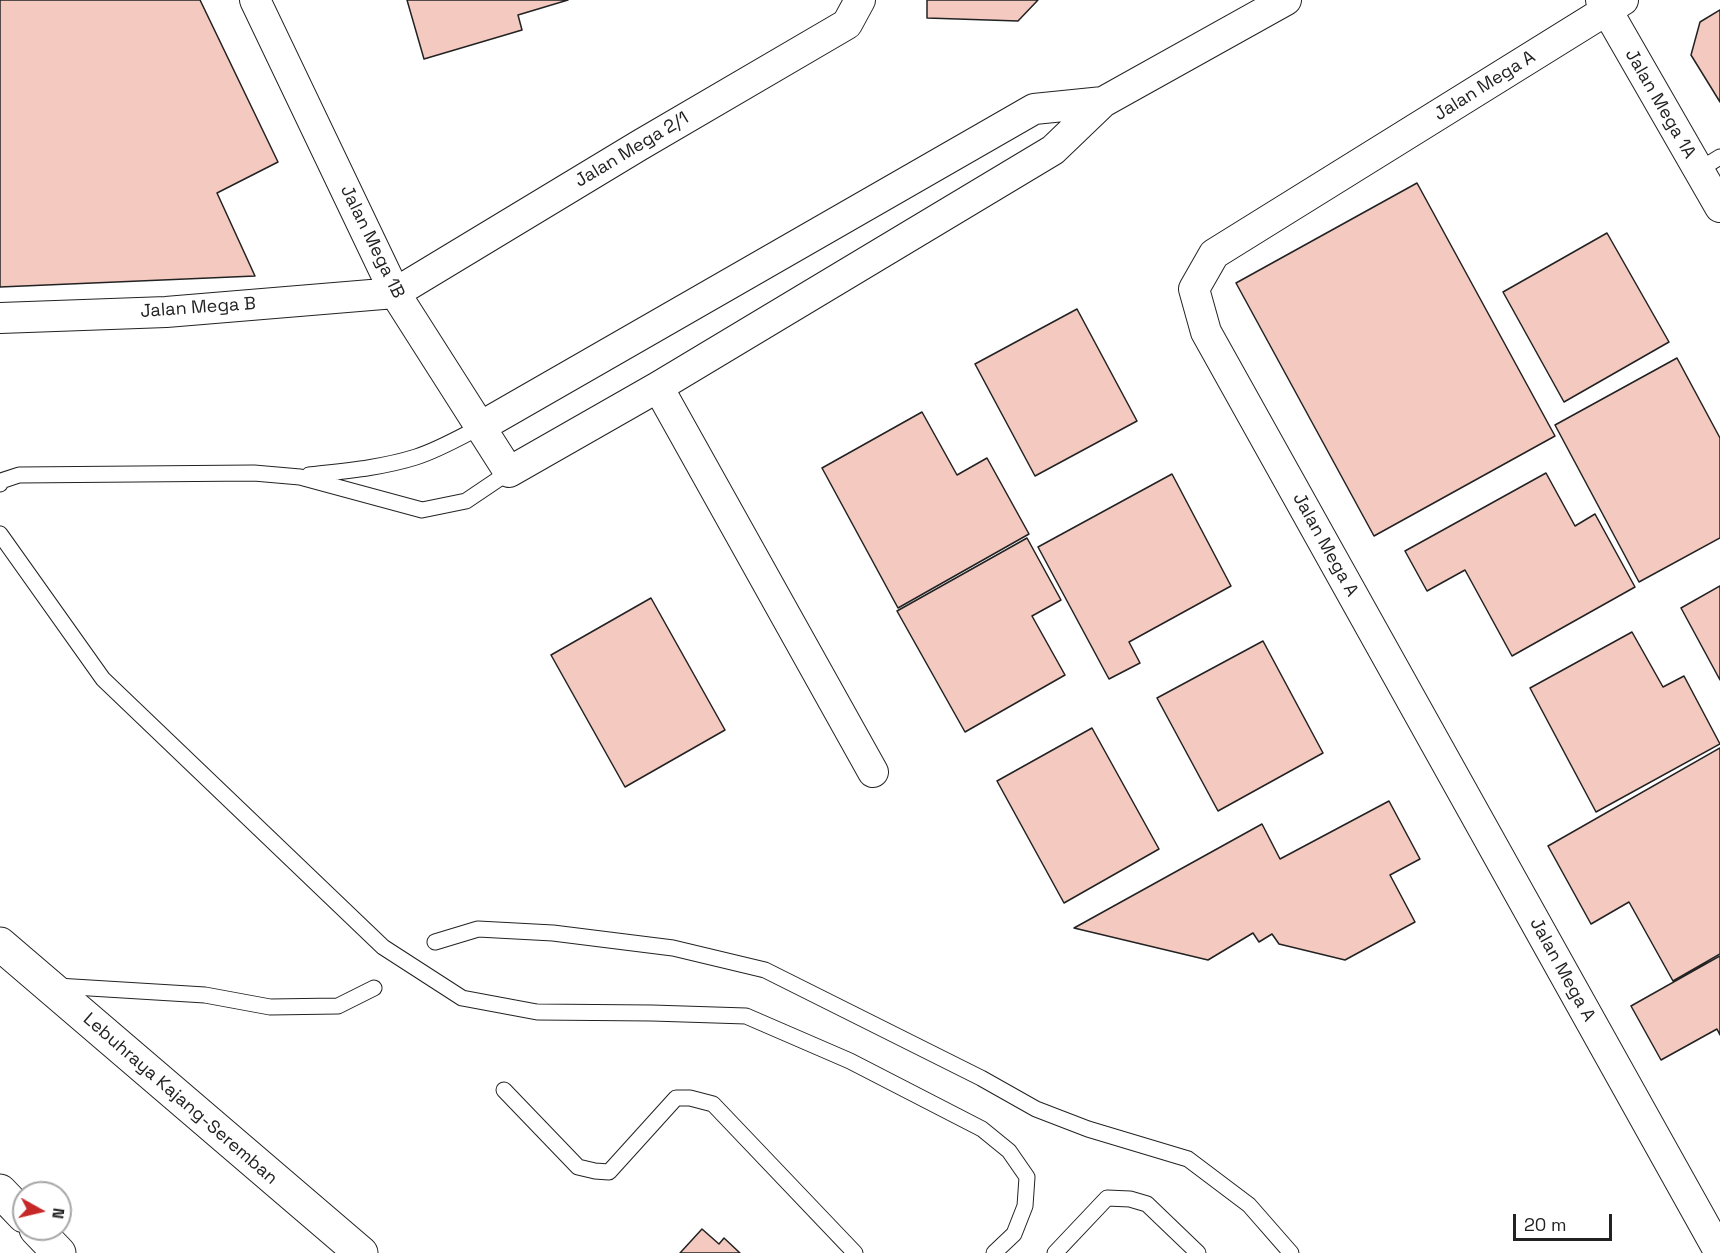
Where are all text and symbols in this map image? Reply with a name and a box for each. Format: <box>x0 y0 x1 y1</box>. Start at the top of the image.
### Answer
street label: Jalan Mega A <box>1430 46 1540 126</box>
street label: Jalan Mega 1A <box>1620 46 1700 162</box>
street label: Jalan Mega 2/1 <box>571 108 693 192</box>
street label: Jalan Mega 1B <box>335 182 409 302</box>
street label: Jalan Mega B <box>140 293 256 323</box>
street label: Jalan Mega A <box>1288 489 1362 601</box>
street label: Jalan Mega A <box>1525 914 1599 1026</box>
street label: Lebuhraya Kajang-Seremban <box>78 1009 282 1189</box>
north arrow <box>12 1181 72 1241</box>
scale bar <box>1516 1202 1615 1240</box>
text: N <box>47 1207 69 1220</box>
text: 20 m <box>1524 1213 1567 1236</box>

